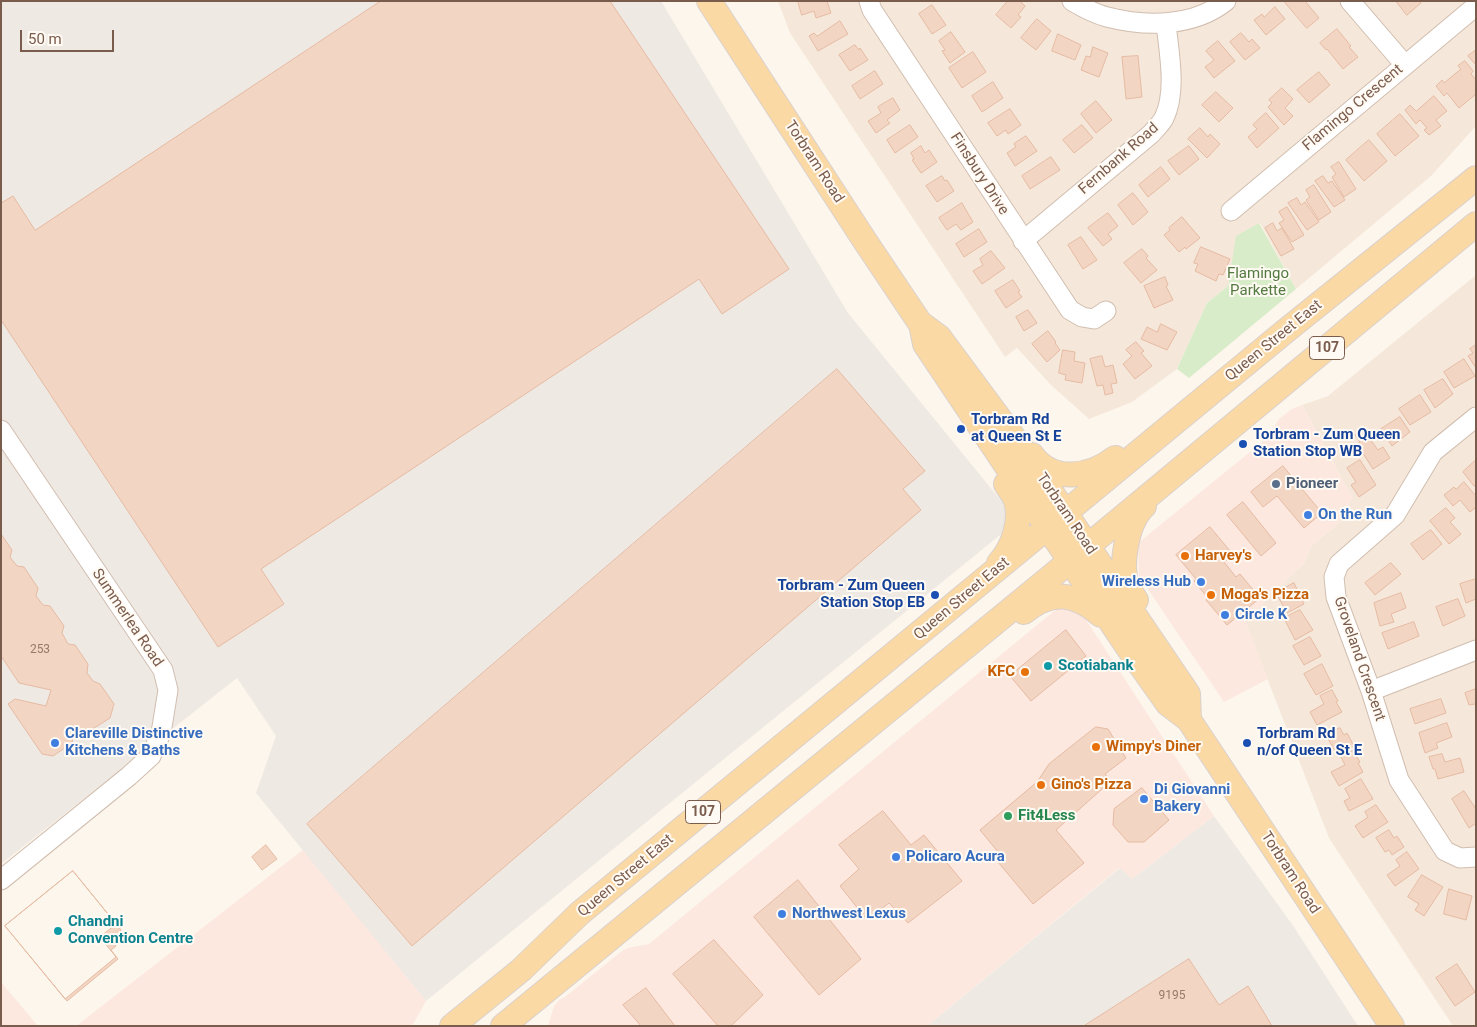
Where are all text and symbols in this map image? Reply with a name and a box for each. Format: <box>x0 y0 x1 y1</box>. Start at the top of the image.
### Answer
scale bar <box>22 20 116 52</box>
text: 50 m <box>28 30 62 48</box>
street label: Flamingo Crescent <box>1299 61 1407 155</box>
street label: Torbram Road <box>781 117 847 207</box>
street label: Fernbank Road <box>1075 119 1163 199</box>
street label: Finsbury Drive <box>946 130 1012 218</box>
park label: Flamingo Parkette <box>1227 265 1289 300</box>
street label: Queen Street East <box>1222 297 1326 385</box>
road number: 107 <box>1310 336 1344 359</box>
place label: Torbram Rd at Queen St E <box>971 411 1061 446</box>
marker: Torbram Rd at Queen St E <box>955 423 967 435</box>
place label: Torbram - Zum Queen Station Stop WB <box>1253 426 1401 461</box>
marker: Torbram - Zum Queen Station Stop WB <box>1237 438 1249 450</box>
street label: Torbram Road <box>1032 470 1100 558</box>
place label: Pioneer <box>1286 475 1338 493</box>
marker: Pioneer <box>1270 478 1282 490</box>
place label: On the Run <box>1318 506 1392 524</box>
marker: On the Run <box>1302 509 1314 521</box>
place label: Harvey's <box>1195 547 1252 565</box>
marker: Harvey's <box>1179 550 1191 562</box>
street label: Queen Street East <box>911 554 1013 644</box>
street label: Summerlea Road <box>88 566 166 670</box>
place label: Wireless Hub <box>1102 573 1191 591</box>
marker: Wireless Hub <box>1195 576 1207 588</box>
place label: Torbram - Zum Queen Station Stop EB <box>777 577 925 612</box>
place label: Moga's Pizza <box>1221 586 1309 604</box>
marker: Torbram - Zum Queen Station Stop EB <box>929 589 941 601</box>
marker: Moga's Pizza <box>1205 589 1217 601</box>
street label: Groveland Crescent <box>1329 594 1389 724</box>
place label: Circle K <box>1235 606 1287 624</box>
marker: Circle K <box>1219 609 1231 621</box>
house number: 253 <box>30 643 50 657</box>
place label: Scotiabank <box>1058 657 1133 675</box>
marker: Scotiabank <box>1042 660 1054 672</box>
place label: KFC <box>987 663 1015 681</box>
marker: KFC <box>1019 666 1031 678</box>
place label: Clareville Distinctive Kitchens & Baths <box>65 725 203 760</box>
place label: Torbram Rd n/of Queen St E <box>1257 725 1362 760</box>
marker: Clareville Distinctive Kitchens & Baths <box>49 737 61 749</box>
marker: Torbram Rd n/of Queen St E <box>1241 737 1253 749</box>
place label: Wimpy's Diner <box>1106 738 1201 756</box>
marker: Wimpy's Diner <box>1090 741 1102 753</box>
place label: Gino's Pizza <box>1051 776 1131 794</box>
marker: Gino's Pizza <box>1035 779 1047 791</box>
place label: Di Giovanni Bakery <box>1154 781 1230 816</box>
marker: Di Giovanni Bakery <box>1138 793 1150 805</box>
road number: 107 <box>686 800 720 824</box>
place label: Fit4Less <box>1018 807 1076 825</box>
marker: Fit4Less <box>1002 810 1014 822</box>
street label: Torbram Road <box>1257 828 1323 918</box>
street label: Queen Street East <box>575 831 677 921</box>
place label: Policaro Acura <box>906 848 1005 866</box>
marker: Policaro Acura <box>890 851 902 863</box>
place label: Northwest Lexus <box>792 905 906 923</box>
marker: Northwest Lexus <box>776 908 788 920</box>
place label: Chandni Convention Centre <box>68 913 193 948</box>
marker: Chandni Convention Centre <box>52 925 64 937</box>
house number: 9195 <box>1159 989 1185 1003</box>

